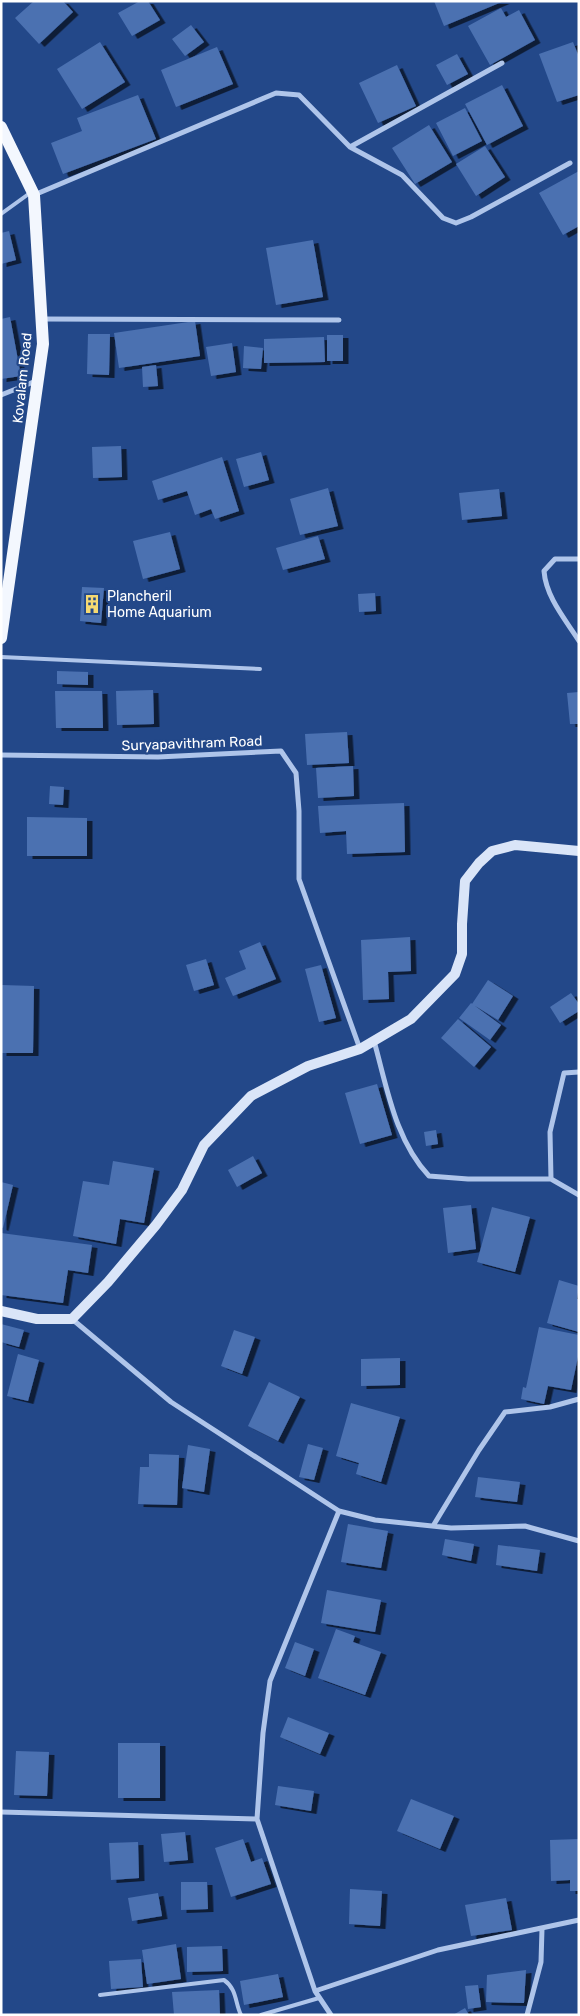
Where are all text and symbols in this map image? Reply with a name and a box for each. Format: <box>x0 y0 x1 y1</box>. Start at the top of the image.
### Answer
street label: Kovalam Road <box>9 332 36 424</box>
place label: Plancheril Home Aquarium <box>107 588 212 621</box>
building icon: Plancheril Home Aquarium <box>81 593 103 615</box>
street label: Suryapavithram Road <box>121 733 263 754</box>

